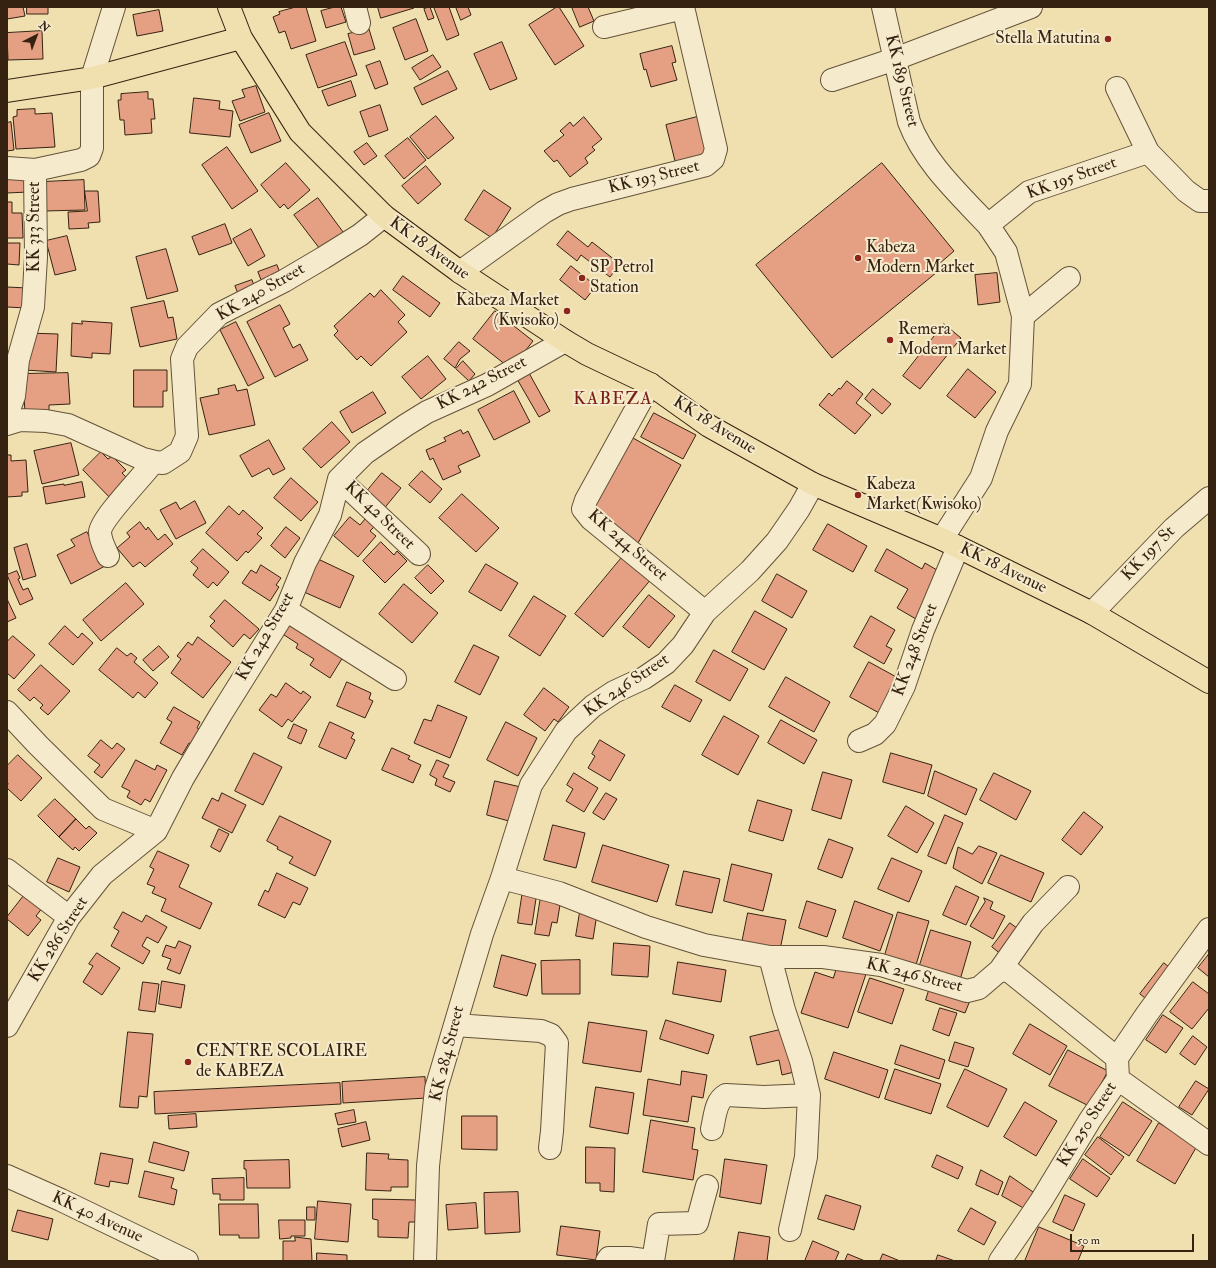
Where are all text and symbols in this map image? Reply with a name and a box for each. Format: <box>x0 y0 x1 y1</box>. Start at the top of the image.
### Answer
north arrow <box>16 16 56 56</box>
text: N <box>36 19 52 35</box>
place label: Stella Matutina <box>995 29 1100 49</box>
street label: KK 189 Street <box>880 33 922 129</box>
marker: Stella Matutina <box>1103 34 1113 44</box>
street label: KK 195 Street <box>1024 153 1120 205</box>
street label: KK 193 Street <box>606 157 702 199</box>
street label: KK 313 Street <box>25 181 45 273</box>
street label: KK 18 Avenue <box>385 213 473 285</box>
place label: Kabeza Modern Market <box>866 238 975 278</box>
marker: Kabeza Modern Market <box>853 253 863 263</box>
place label: SP Petrol Station <box>590 258 654 298</box>
street label: KK 240 Street <box>213 260 309 326</box>
marker: SP Petrol Station <box>577 273 587 283</box>
place label: Kabeza Market (Kwisoko) <box>456 291 559 331</box>
marker: Kabeza Market (Kwisoko) <box>562 306 572 316</box>
place label: Remera Modern Market <box>898 320 1007 360</box>
marker: Remera Modern Market <box>885 335 895 345</box>
street label: KK 242 Street <box>434 353 530 415</box>
district label: KABEZA <box>573 389 653 411</box>
street label: KK 18 Avenue <box>669 392 759 460</box>
place label: Kabeza Market(Kwisoko) <box>866 475 982 515</box>
street label: KK 42 Street <box>340 478 418 554</box>
marker: Kabeza Market(Kwisoko) <box>853 490 863 500</box>
street label: KK 244 Street <box>583 506 671 586</box>
street label: KK 197 St <box>1118 522 1180 586</box>
street label: KK 18 Avenue <box>956 539 1050 599</box>
street label: KK 242 Street <box>233 589 299 685</box>
street label: KK 248 Street <box>889 601 943 699</box>
street label: KK 246 Street <box>581 650 673 722</box>
street label: KK 286 Street <box>25 893 93 987</box>
street label: KK 246 Street <box>864 954 964 998</box>
street label: KK 284 Street <box>426 1004 470 1104</box>
place label: CENTRE SCOLAIRE de KABEZA <box>196 1042 367 1082</box>
marker: CENTRE SCOLAIRE de KABEZA <box>183 1057 193 1067</box>
street label: KK 250 Street <box>1054 1079 1122 1171</box>
street label: KK 40 Avenue <box>48 1188 146 1248</box>
scale bar <box>1072 1226 1196 1252</box>
text: 50 m <box>1077 1233 1100 1248</box>

